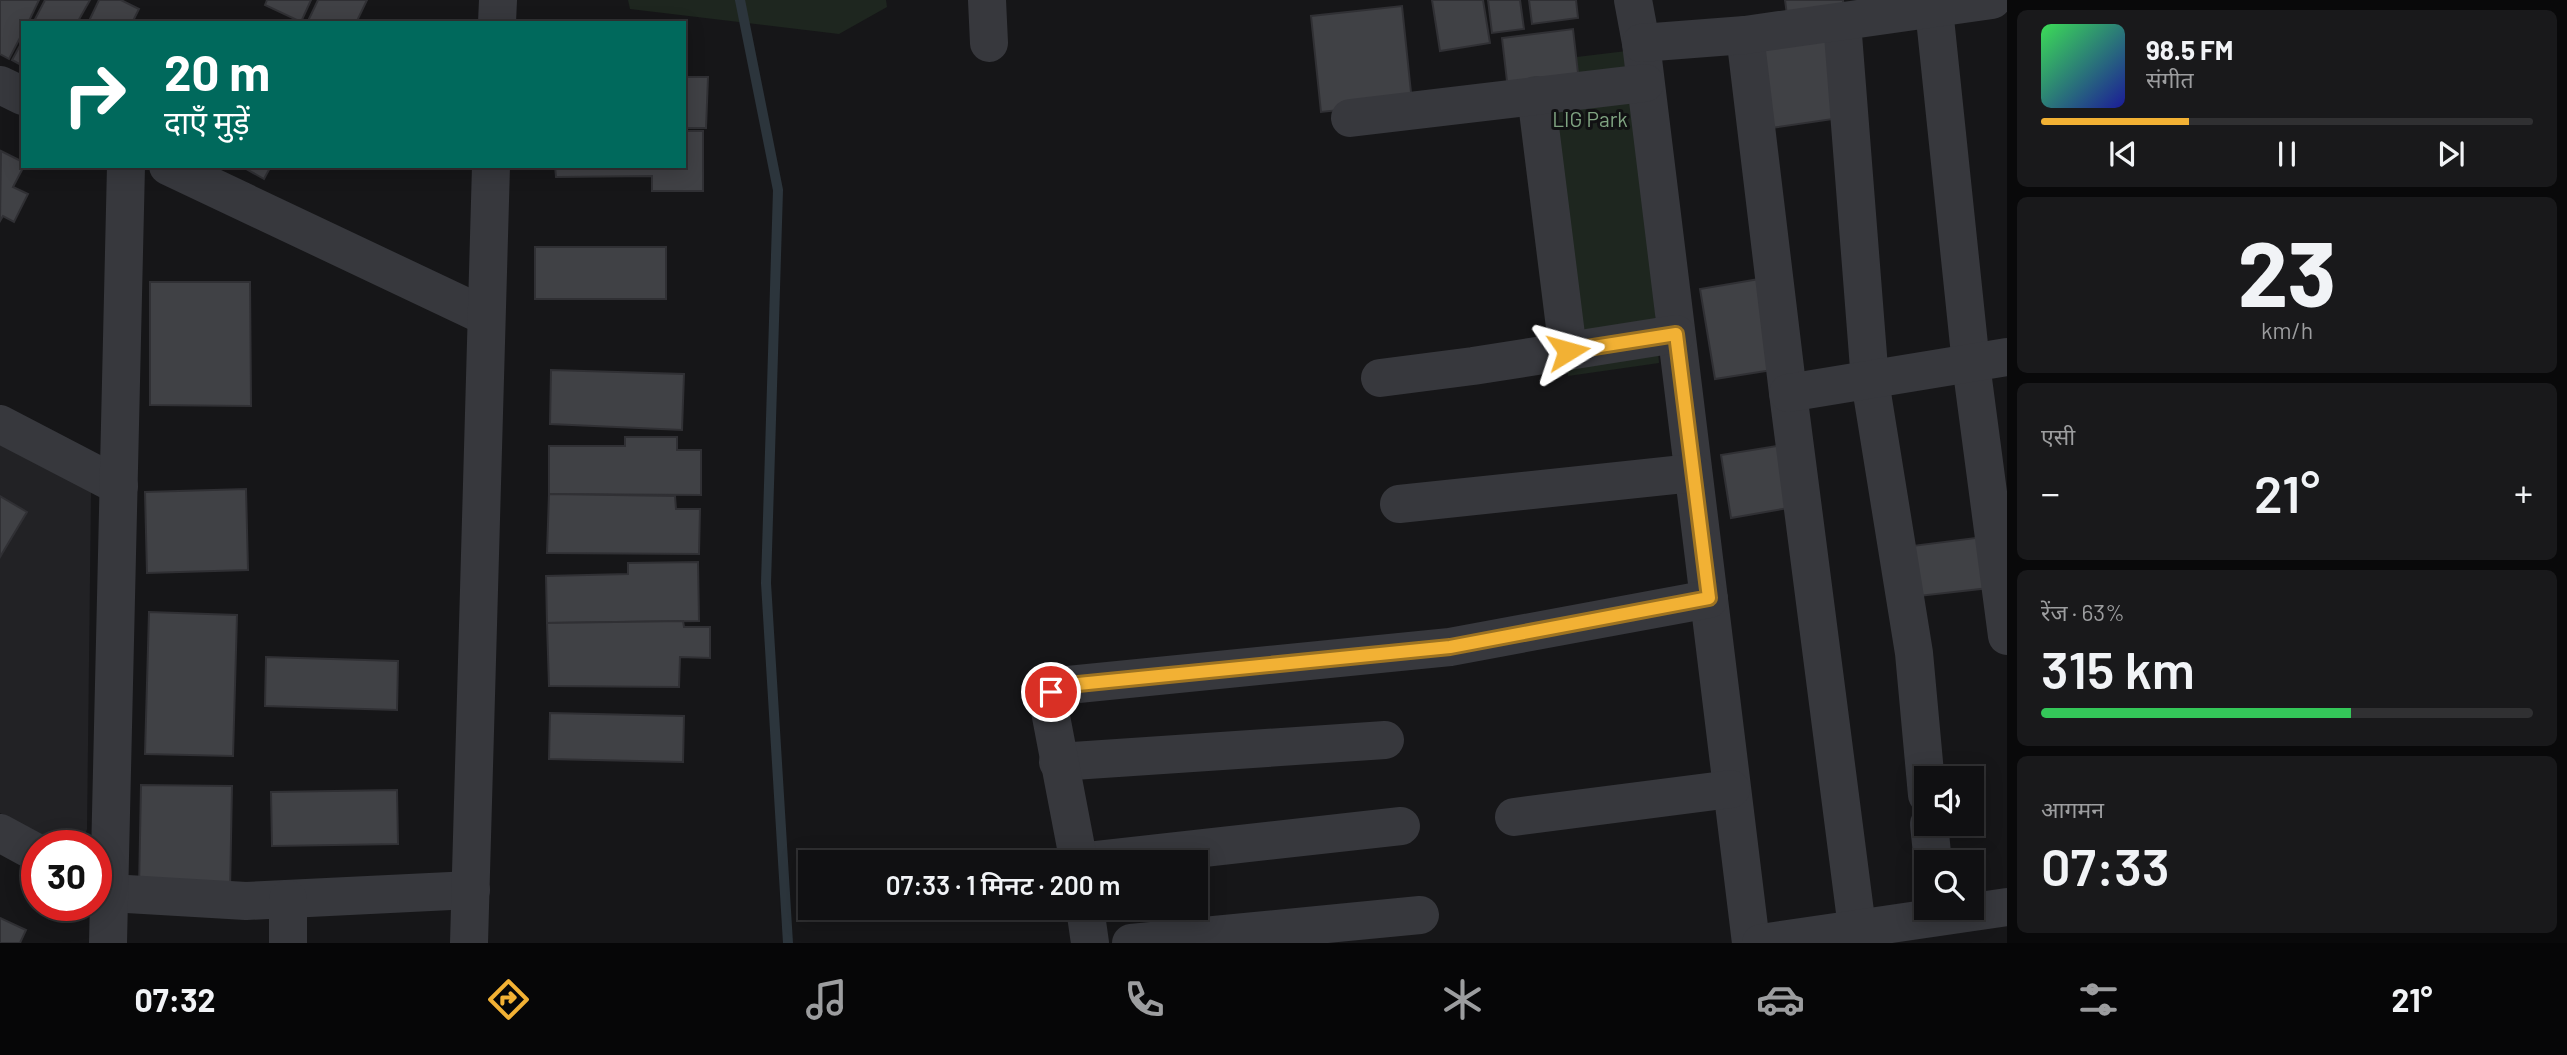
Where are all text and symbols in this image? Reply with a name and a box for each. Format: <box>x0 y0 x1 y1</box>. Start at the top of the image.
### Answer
text: 98.5 FM <box>2146 34 2233 65</box>
text: 20 m <box>164 42 270 101</box>
icon: right <box>49 49 140 140</box>
text: संगीत <box>2146 65 2194 93</box>
text: दाएँ मुड़ें <box>164 102 250 140</box>
park label: LIG Park <box>1552 106 1628 131</box>
icon: previous <box>2104 135 2142 173</box>
icon: pause <box>2268 135 2306 173</box>
icon: next <box>2432 135 2470 173</box>
text: 23 <box>2238 216 2336 325</box>
position arrow <box>1531 314 1605 388</box>
text: km/h <box>2261 316 2313 344</box>
text: एसी <box>2041 422 2075 450</box>
text: 21° <box>2254 461 2320 523</box>
text: − <box>2041 469 2060 515</box>
text: + <box>2514 469 2533 515</box>
text: रेंज · 63% <box>2041 598 2125 626</box>
text: 315 km <box>2041 637 2195 699</box>
pin <box>1021 662 1081 722</box>
icon: arrive <box>1032 673 1070 711</box>
map controls <box>1914 766 1984 920</box>
button: sound <box>1914 766 1984 836</box>
text: आगमन <box>2041 795 2104 823</box>
speed limit sign: 30 <box>21 830 112 921</box>
text: 07:33 <box>2041 834 2170 896</box>
button: search <box>1914 850 1984 920</box>
text: 07:33 · 1 मिनट · 200 m <box>886 869 1120 900</box>
icon: directions <box>484 975 533 1024</box>
icon: music <box>802 975 851 1024</box>
icon: phone <box>1120 975 1169 1024</box>
icon: climate <box>1438 975 1487 1024</box>
icon: car <box>1756 975 1805 1024</box>
icon: filters <box>2074 975 2123 1024</box>
text: 07:32 <box>134 980 215 1018</box>
text: 21° <box>2391 980 2433 1018</box>

